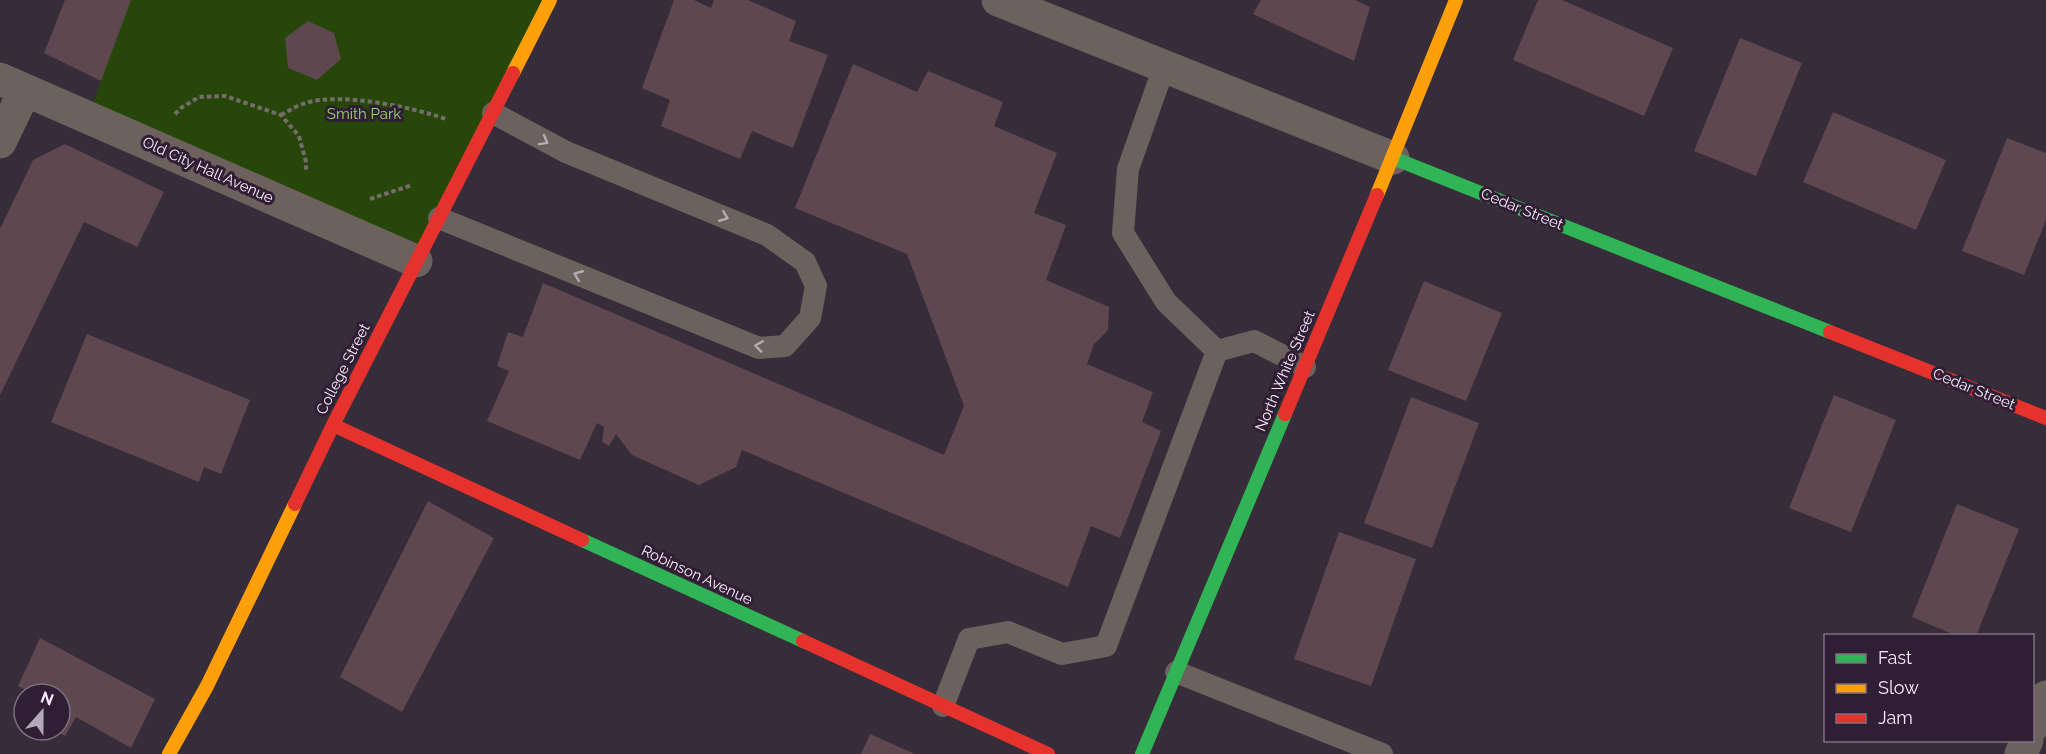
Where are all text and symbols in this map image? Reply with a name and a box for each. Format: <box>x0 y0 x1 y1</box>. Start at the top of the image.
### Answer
park label: Smith Park <box>327 105 401 123</box>
street label: Old City Hall Avenue <box>140 133 276 207</box>
one-way arrow <box>538 134 549 145</box>
street label: Cedar Street <box>1478 184 1566 234</box>
one-way arrow <box>717 210 728 222</box>
one-way arrow <box>574 270 585 282</box>
street label: North White Street <box>1251 308 1319 434</box>
street label: College Street <box>312 321 374 417</box>
one-way arrow <box>755 340 764 352</box>
street label: Cedar Street <box>1930 364 2018 414</box>
street label: Robinson Avenue <box>639 541 756 609</box>
legend <box>1824 634 2034 742</box>
text: Fast <box>1878 647 1912 668</box>
text: Slow <box>1878 677 1919 698</box>
north arrow <box>12 682 72 742</box>
text: N <box>38 687 56 710</box>
text: Jam <box>1878 707 1913 728</box>

